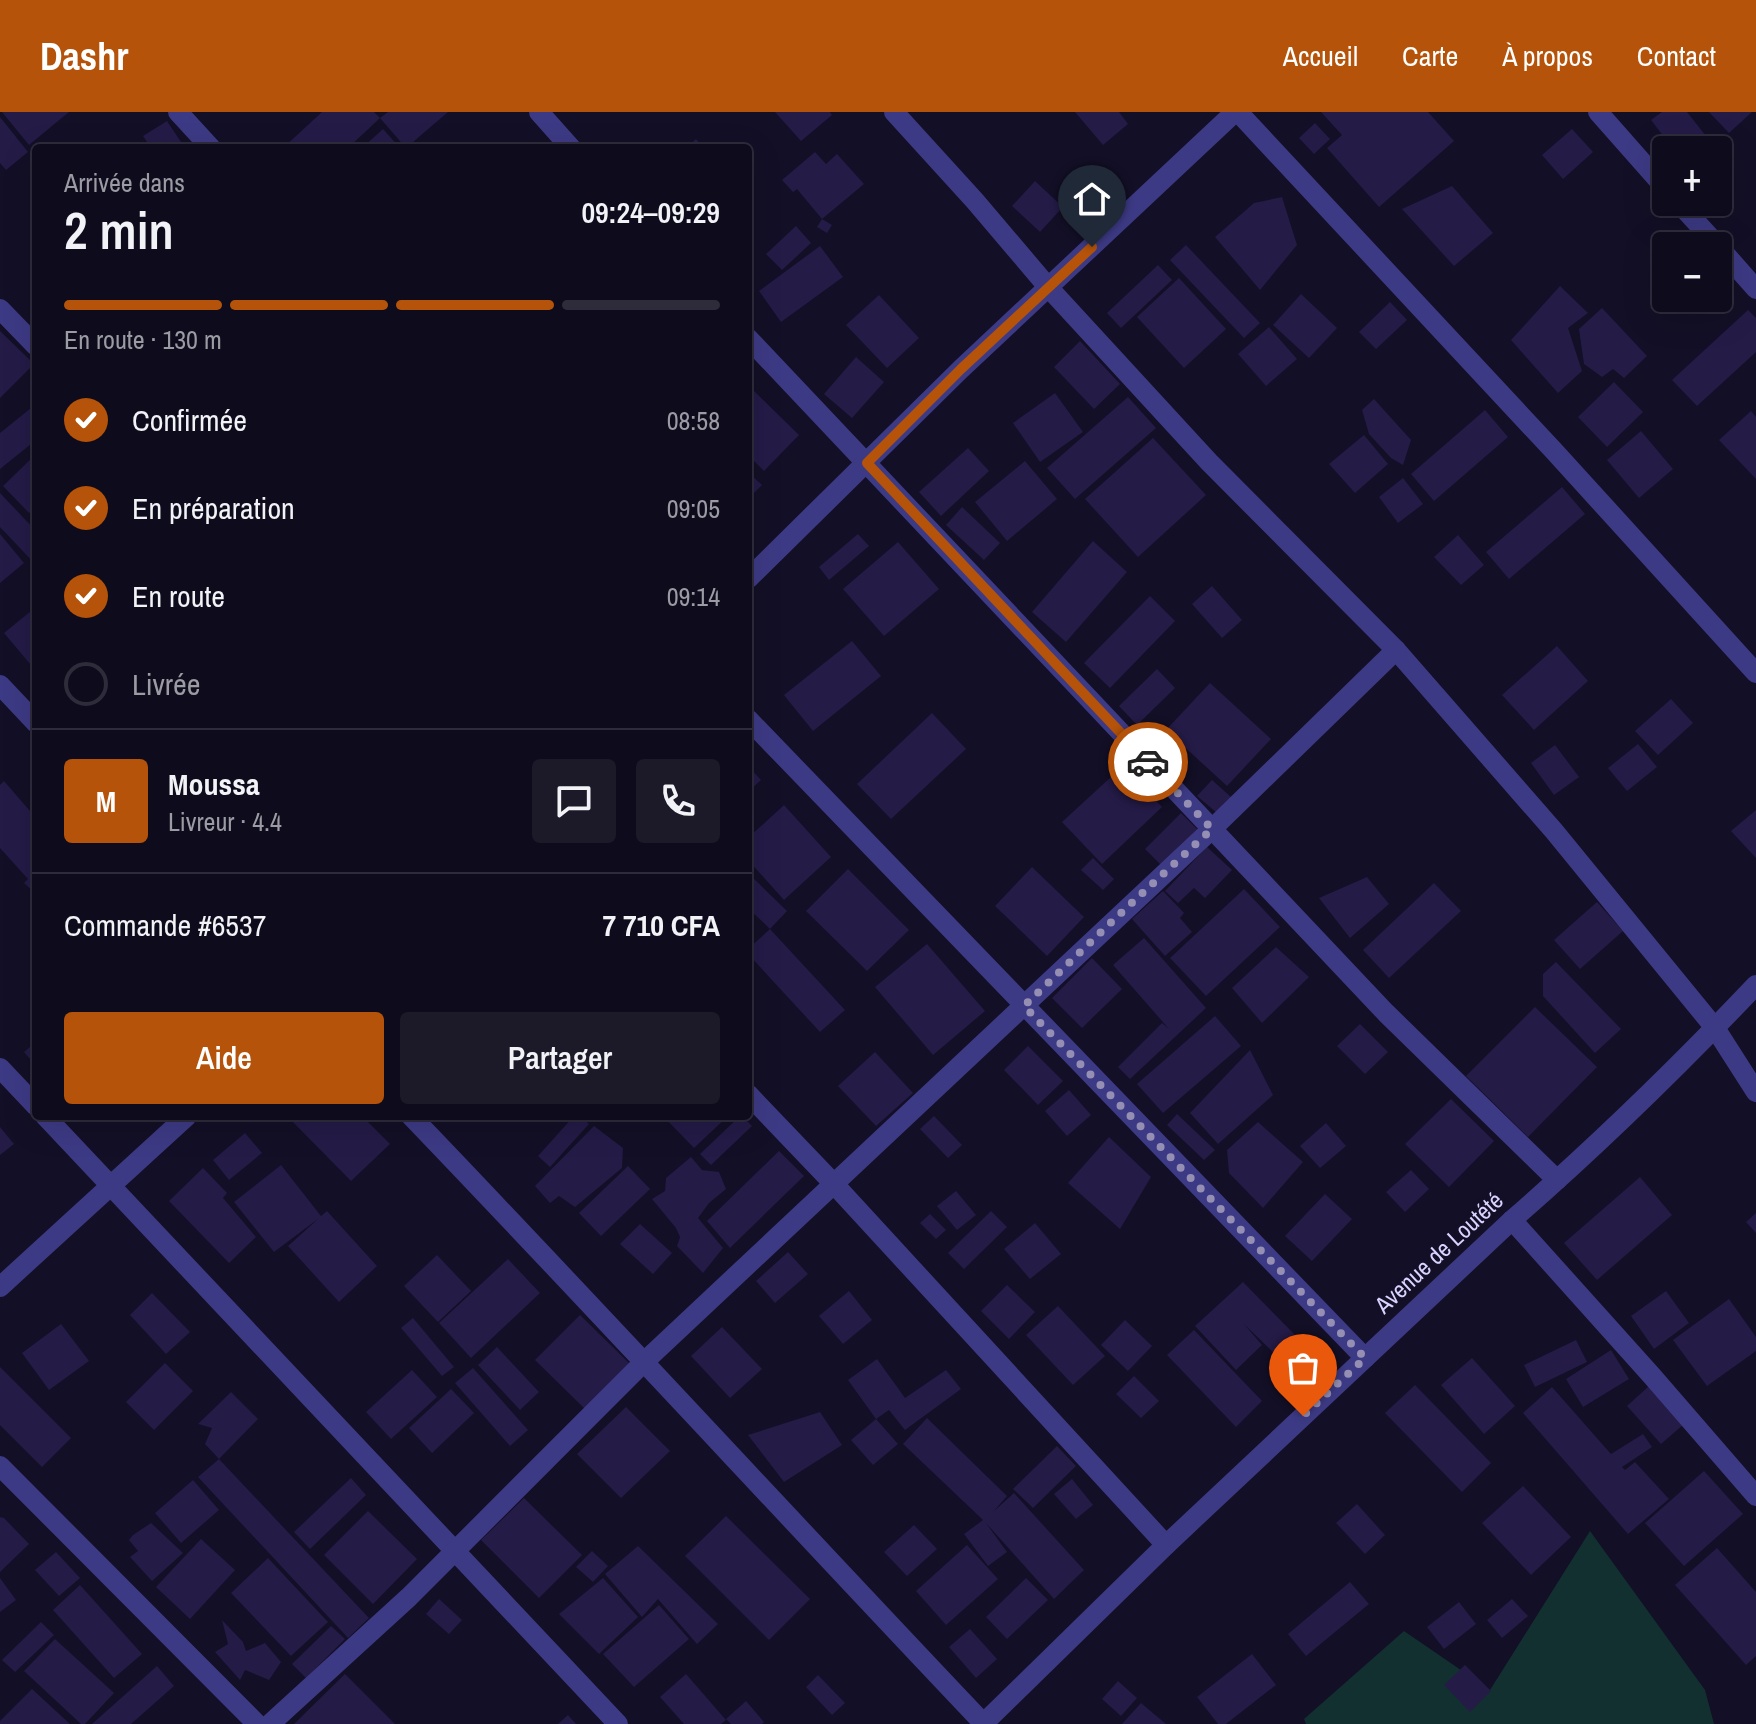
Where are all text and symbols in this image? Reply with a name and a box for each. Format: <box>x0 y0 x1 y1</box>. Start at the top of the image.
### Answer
text: Dashr <box>40 31 128 82</box>
text: Accueil <box>1283 37 1358 75</box>
text: Carte <box>1402 37 1458 75</box>
text: À propos <box>1502 37 1593 75</box>
text: Contact <box>1637 37 1716 75</box>
map controls <box>1652 136 1732 312</box>
button: + <box>1652 136 1732 216</box>
text: Arrivée dans <box>64 165 185 200</box>
pin <box>1058 165 1126 247</box>
icon: home <box>1070 177 1114 221</box>
text: 09:24–09:29 <box>581 192 720 232</box>
text: 2 min <box>64 195 174 265</box>
button: − <box>1652 232 1732 312</box>
text: En route · 130 m <box>64 322 222 357</box>
icon: check <box>64 398 108 442</box>
text: Confirmée <box>132 400 247 440</box>
text: 08:58 <box>667 403 720 438</box>
icon: check <box>64 486 108 530</box>
text: En préparation <box>132 488 295 528</box>
text: 09:05 <box>667 491 720 526</box>
icon: check <box>64 574 108 618</box>
text: En route <box>132 576 225 616</box>
text: 09:14 <box>667 579 720 614</box>
text: Livrée <box>132 664 200 704</box>
courier <box>1108 722 1188 802</box>
icon: car <box>1126 740 1170 784</box>
button: chat <box>532 759 616 843</box>
button: phone <box>636 759 720 843</box>
text: Moussa <box>168 764 260 804</box>
text: M <box>96 781 116 821</box>
text: Livreur · 4.4 <box>168 804 282 839</box>
text: Commande #6537 <box>64 905 266 945</box>
text: 7 710 CFA <box>602 905 720 945</box>
button: Aide <box>64 1012 384 1104</box>
button: Partager <box>400 1012 720 1104</box>
street label: Avenue de Loutété <box>1366 1184 1510 1321</box>
pin <box>1269 1334 1337 1416</box>
icon: bag <box>1281 1346 1325 1390</box>

